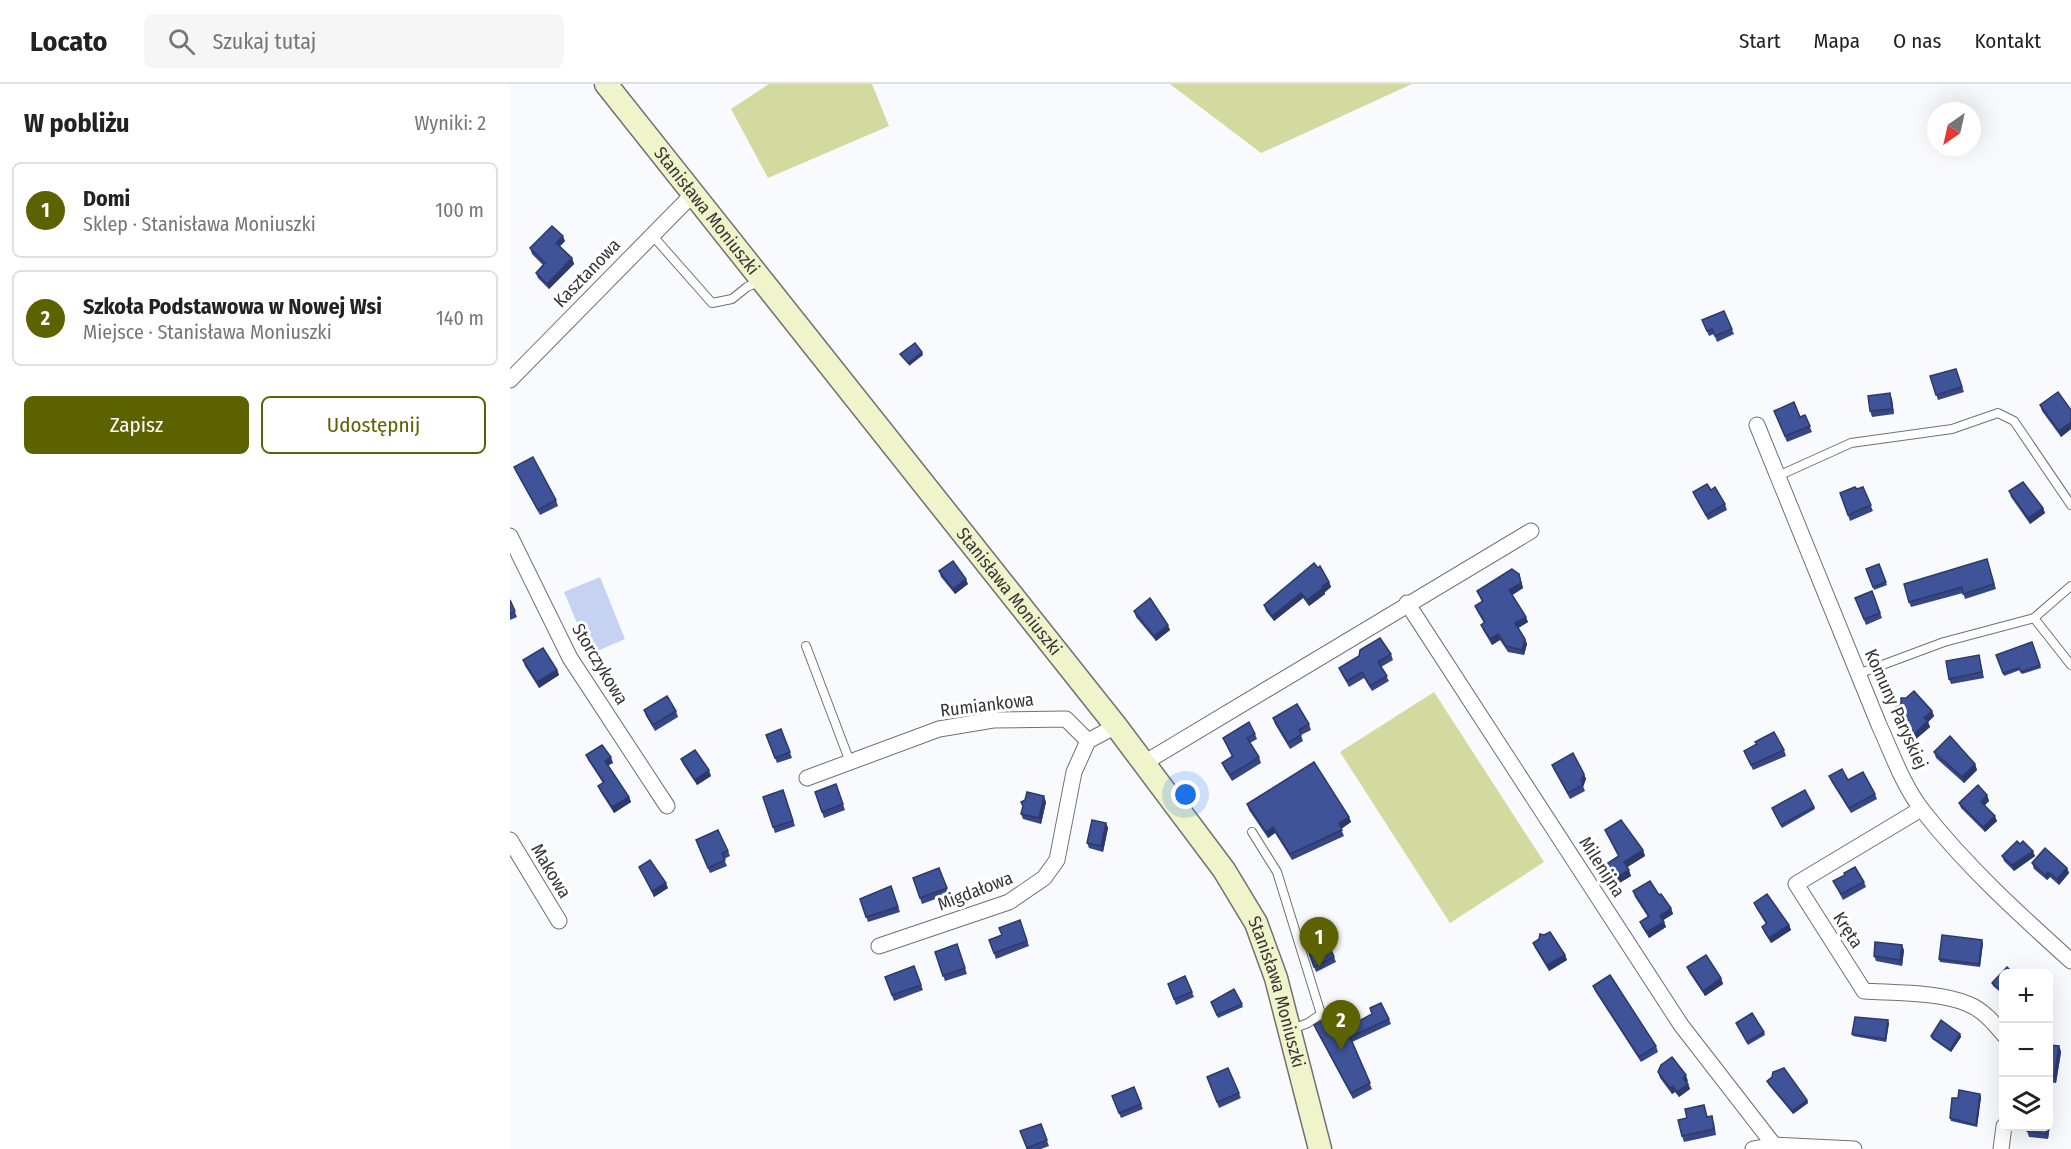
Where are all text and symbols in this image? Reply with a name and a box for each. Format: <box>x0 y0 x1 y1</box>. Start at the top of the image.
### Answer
search box <box>144 14 564 68</box>
text: Locato <box>30 25 108 58</box>
icon: search <box>165 25 198 58</box>
text: Szukaj tutaj <box>213 28 316 55</box>
text: Start <box>1739 28 1781 54</box>
text: Mapa <box>1814 28 1860 54</box>
text: O nas <box>1893 28 1941 54</box>
text: Kontakt <box>1974 28 2041 54</box>
north arrow <box>1927 102 1981 156</box>
text: W pobliżu <box>24 108 130 139</box>
text: Wyniki: 2 <box>414 111 486 135</box>
street label: Stanisława Moniuszki <box>649 143 764 279</box>
text: Domi <box>83 185 130 212</box>
text: 1 <box>41 198 50 222</box>
text: 100 m <box>435 198 484 222</box>
text: Sklep · Stanisława Moniuszki <box>83 212 316 236</box>
street label: Kasztanowa <box>549 234 625 312</box>
text: Szkoła Podstawowa w Nowej Wsi <box>83 293 382 320</box>
text: 2 <box>41 306 50 330</box>
text: 140 m <box>436 306 484 330</box>
text: Miejsce · Stanisława Moniuszki <box>83 320 332 344</box>
button: Zapisz <box>24 396 249 454</box>
button: Udostępnij <box>261 396 486 454</box>
street label: Stanisława Moniuszki <box>952 523 1067 660</box>
street label: Storczykowa <box>567 619 633 709</box>
street label: Komuny Paryskiej <box>1860 646 1932 772</box>
street label: Rumiankowa <box>939 688 1035 722</box>
your location <box>1171 780 1200 809</box>
street label: Milenijna <box>1574 833 1630 902</box>
street label: Makowa <box>526 840 576 902</box>
street label: Migdałowa <box>934 867 1016 915</box>
street label: Kręta <box>1828 908 1868 952</box>
street label: Stanisława Moniuszki <box>1243 912 1310 1070</box>
pin: 1 <box>1300 918 1338 967</box>
map controls <box>1999 969 2053 1131</box>
button: + <box>1999 969 2053 1023</box>
pin: 2 <box>1322 1000 1360 1050</box>
button: − <box>1999 1023 2053 1077</box>
button: layers <box>1999 1077 2053 1131</box>

